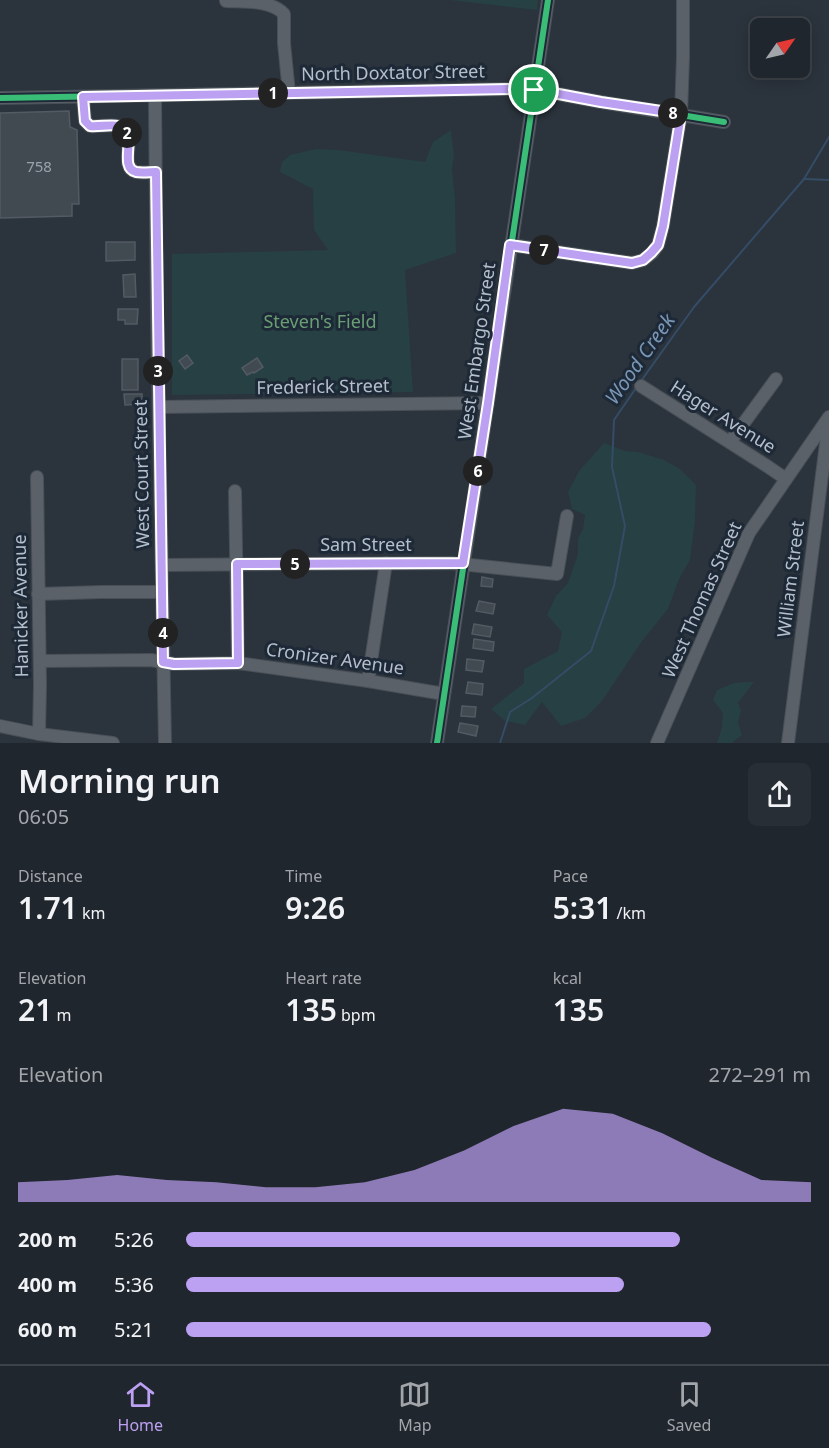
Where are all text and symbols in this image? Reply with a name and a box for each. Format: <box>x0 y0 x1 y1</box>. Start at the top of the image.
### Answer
north arrow <box>750 18 810 78</box>
map controls <box>750 18 810 78</box>
street label: North Doxtator Street <box>301 58 486 86</box>
pin <box>508 64 559 115</box>
icon: arrive <box>517 73 550 106</box>
pin: 1 <box>258 78 288 108</box>
text: 1 <box>268 82 278 104</box>
pin: 8 <box>658 98 688 128</box>
text: 8 <box>668 102 678 124</box>
pin: 2 <box>112 118 142 148</box>
text: 2 <box>122 122 132 144</box>
house number: 758 <box>26 156 52 176</box>
pin: 7 <box>529 235 559 265</box>
text: 7 <box>539 239 549 261</box>
street label: West Embargo Street <box>452 260 500 441</box>
water label: Wood Creek <box>598 307 681 410</box>
park label: Steven's Field <box>263 309 377 333</box>
pin: 3 <box>143 356 173 386</box>
text: 3 <box>153 360 163 382</box>
street label: Frederick Street <box>256 373 390 399</box>
street label: Hager Avenue <box>666 374 781 458</box>
street label: West Court Street <box>128 399 154 549</box>
pin: 6 <box>463 456 493 486</box>
text: 6 <box>473 460 483 482</box>
street label: West Thomas Street <box>656 517 747 682</box>
street label: William Street <box>771 519 809 638</box>
street label: Sam Street <box>320 532 412 556</box>
street label: Hanicker Avenue <box>7 534 33 678</box>
pin: 5 <box>280 549 310 579</box>
text: 5 <box>290 553 300 575</box>
pin: 4 <box>148 618 178 648</box>
text: 4 <box>158 622 168 644</box>
street label: Cronizer Avenue <box>265 636 406 680</box>
text: Morning run <box>18 758 220 803</box>
button: share <box>748 763 811 826</box>
text: 06:05 <box>18 803 69 830</box>
text: Distance <box>18 865 83 887</box>
text: Time <box>285 865 322 887</box>
text: Pace <box>553 865 588 887</box>
text: 1.71 <box>18 887 78 928</box>
text: 9:26 <box>285 887 345 928</box>
text: 5:31 <box>553 887 612 928</box>
text: km <box>78 902 105 924</box>
text: /km <box>612 902 646 924</box>
text: Elevation <box>18 967 86 989</box>
text: Heart rate <box>285 967 362 989</box>
text: kcal <box>553 967 582 989</box>
text: 21 <box>18 989 52 1030</box>
text: 135 <box>285 989 337 1030</box>
text: 135 <box>553 989 604 1030</box>
text: m <box>52 1004 71 1026</box>
text: bpm <box>337 1004 376 1026</box>
text: Elevation <box>18 1061 103 1088</box>
text: 272–291 m <box>708 1061 811 1088</box>
text: 200 m <box>18 1226 77 1253</box>
text: 5:26 <box>114 1226 154 1253</box>
text: 400 m <box>18 1271 77 1298</box>
text: 5:36 <box>114 1271 154 1298</box>
text: 600 m <box>18 1316 77 1343</box>
text: 5:21 <box>114 1316 154 1343</box>
tab: Home <box>118 1378 163 1436</box>
tab: Map <box>398 1378 432 1436</box>
tab: Saved <box>667 1378 711 1436</box>

